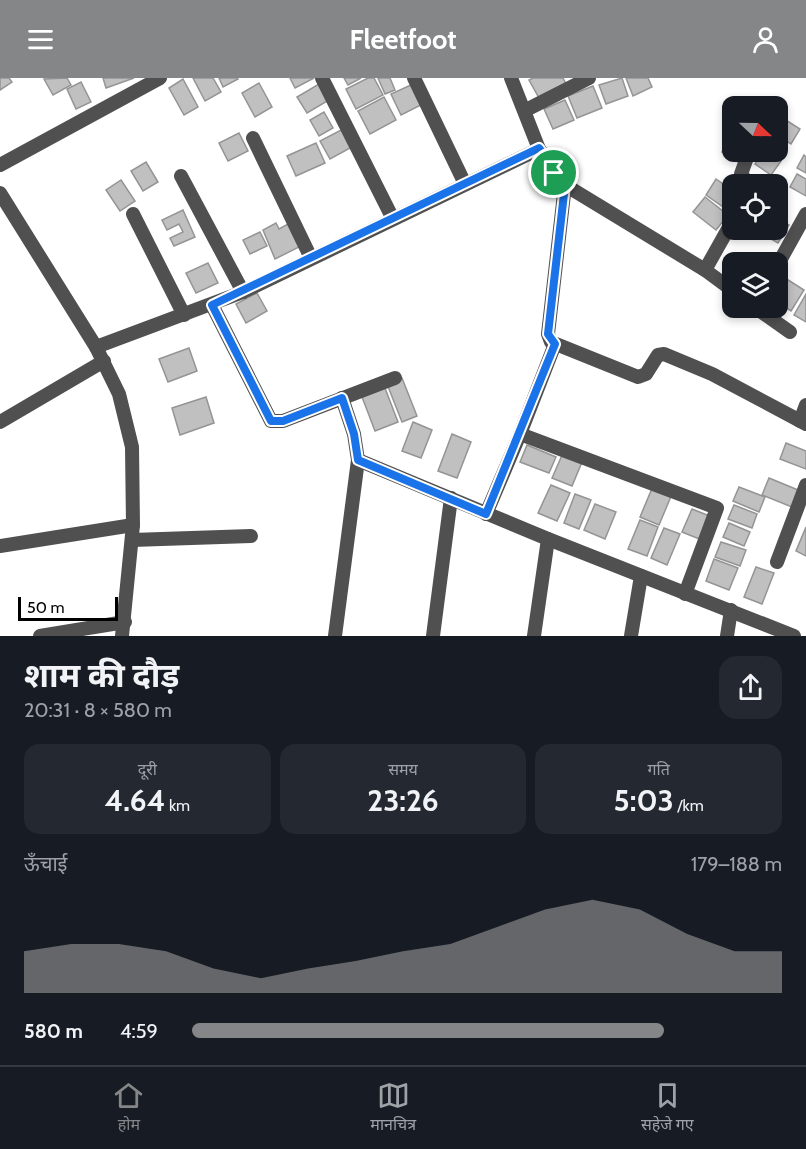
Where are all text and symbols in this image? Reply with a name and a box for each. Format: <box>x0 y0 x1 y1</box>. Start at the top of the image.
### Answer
icon: menu <box>24 23 57 56</box>
text: Fleetfoot <box>349 23 457 56</box>
icon: person <box>749 23 782 56</box>
north arrow <box>722 96 788 162</box>
map controls <box>722 96 788 318</box>
pin <box>528 147 579 198</box>
icon: arrive <box>537 156 570 189</box>
button: locate <box>722 174 788 240</box>
button: layers <box>722 252 788 318</box>
scale bar <box>18 594 118 622</box>
text: 50 m <box>27 598 64 617</box>
text: शाम की दौड़ <box>24 655 179 695</box>
button: share <box>719 656 782 719</box>
text: 20:31 · 8 × 580 m <box>24 698 172 722</box>
text: दूरी <box>138 760 157 779</box>
text: समय <box>388 760 418 779</box>
text: गति <box>648 760 670 779</box>
text: 4.64 <box>105 782 165 819</box>
text: 23:26 <box>367 782 439 819</box>
text: 5:03 <box>614 782 674 819</box>
text: km <box>165 796 190 815</box>
text: /km <box>674 796 704 815</box>
text: ऊँचाई <box>24 852 67 876</box>
text: 179–188 m <box>691 852 782 876</box>
text: 580 m <box>24 1019 83 1043</box>
text: 4:59 <box>120 1019 158 1043</box>
tab: होम <box>112 1079 145 1137</box>
tab: मानचित्र <box>370 1079 416 1137</box>
tab: सहेजे गए <box>641 1079 694 1137</box>

